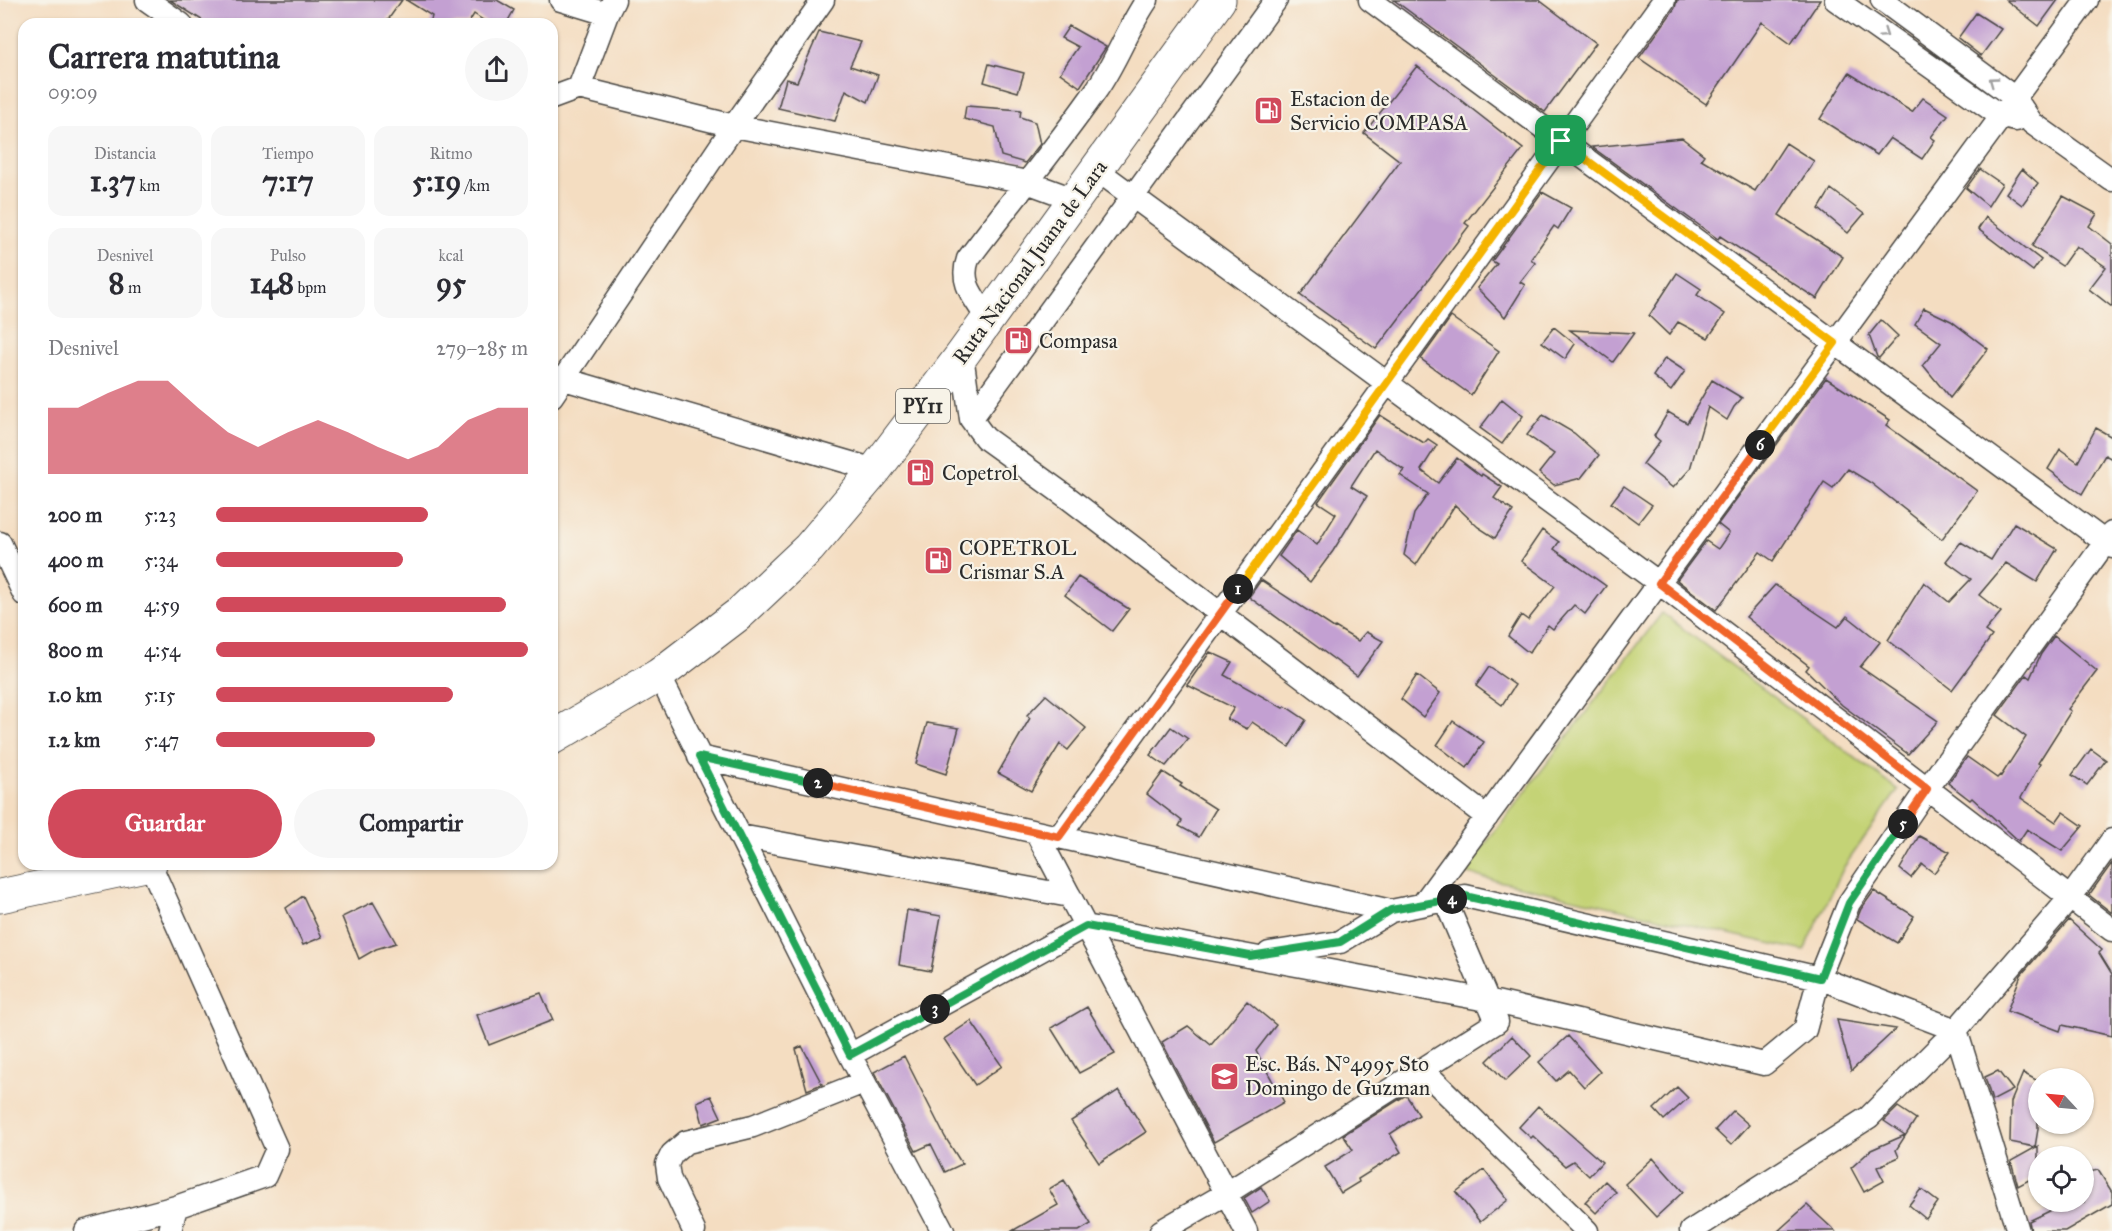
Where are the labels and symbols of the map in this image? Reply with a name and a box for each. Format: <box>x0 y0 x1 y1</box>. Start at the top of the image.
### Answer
one-way arrow <box>1877 27 1888 38</box>
one-way arrow <box>1988 77 1999 88</box>
place label: Estacion de Servicio COMPASA <box>1290 86 1468 136</box>
fuel station icon: Estacion de Servicio COMPASA <box>1253 95 1285 127</box>
pin <box>1535 115 1586 166</box>
street label: Ruta Nacional Juana de Lara <box>947 155 1113 369</box>
fuel station icon: Compasa <box>1002 325 1034 357</box>
place label: Compasa <box>1039 328 1118 354</box>
road number: PY11 <box>896 389 950 423</box>
pin: 6 <box>1745 430 1775 460</box>
fuel station icon: Copetrol <box>905 457 937 489</box>
place label: Copetrol <box>942 460 1018 486</box>
place label: COPETROL Crismar S.A <box>959 535 1077 585</box>
fuel station icon: COPETROL Crismar S.A <box>922 544 954 576</box>
pin: 1 <box>1223 574 1253 604</box>
pin: 2 <box>803 768 833 798</box>
pin: 5 <box>1888 809 1918 839</box>
pin: 4 <box>1437 884 1467 914</box>
pin: 3 <box>920 994 950 1024</box>
place label: Esc. Bás. N°4995 Sto Domingo de Guzman <box>1245 1051 1430 1101</box>
school or university icon: Esc. Bás. N°4995 Sto Domingo de Guzman <box>1208 1060 1240 1092</box>
north arrow <box>2028 1068 2094 1134</box>

